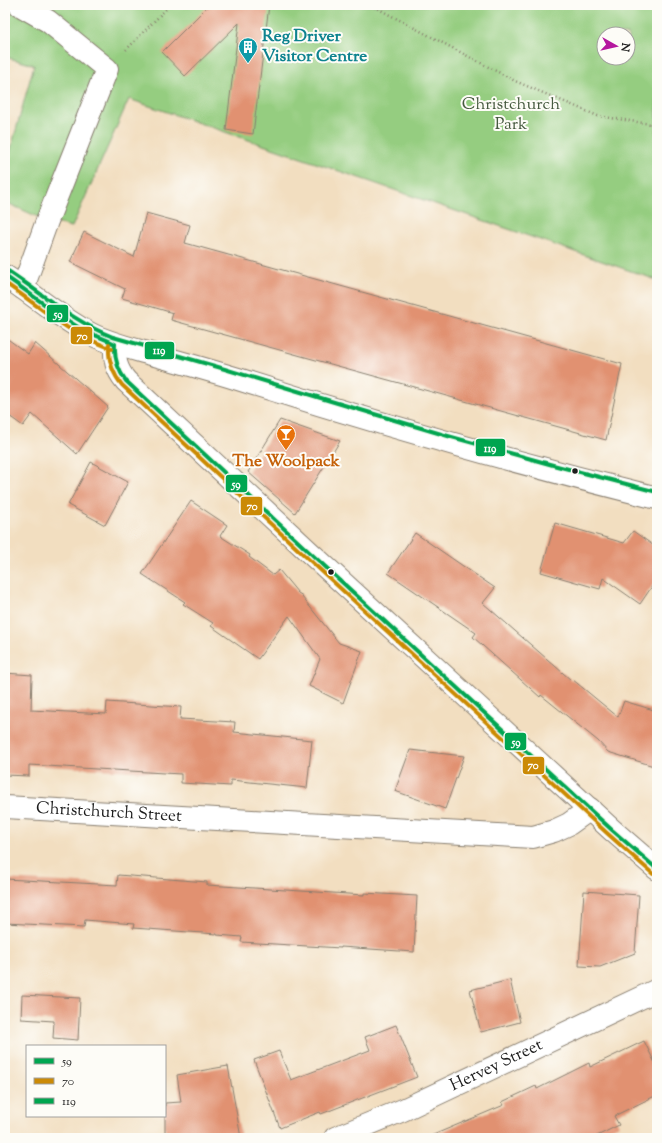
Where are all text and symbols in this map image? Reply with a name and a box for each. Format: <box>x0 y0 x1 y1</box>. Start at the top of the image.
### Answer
place label: Reg Driver Visitor Centre <box>262 25 367 69</box>
north arrow <box>596 26 636 66</box>
building icon: Reg Driver Visitor Centre <box>237 36 259 64</box>
text: N <box>616 41 634 53</box>
park label: Christchurch Park <box>462 93 560 137</box>
line badge: 59 <box>46 304 69 323</box>
text: 59 <box>52 307 63 323</box>
line badge: 70 <box>70 326 93 345</box>
text: 70 <box>76 329 88 345</box>
line badge: 119 <box>144 341 175 360</box>
text: 119 <box>152 343 166 359</box>
bar icon: The Woolpack <box>275 423 297 451</box>
line badge: 119 <box>475 438 506 457</box>
text: 119 <box>483 441 497 457</box>
place label: The Woolpack <box>232 450 340 474</box>
unlabelled marker <box>570 466 580 476</box>
line badge: 59 <box>225 474 248 493</box>
text: 59 <box>230 477 241 493</box>
line badge: 70 <box>240 496 263 516</box>
text: 70 <box>246 499 258 515</box>
unlabelled marker <box>326 567 336 577</box>
line badge: 59 <box>504 732 527 751</box>
text: 59 <box>510 735 521 751</box>
line badge: 70 <box>522 756 545 775</box>
text: 70 <box>527 758 539 774</box>
street label: Christchurch Street <box>35 797 183 829</box>
street label: Hervey Street <box>446 1034 547 1098</box>
legend <box>26 1045 166 1117</box>
text: 59 <box>61 1053 72 1071</box>
text: 70 <box>62 1073 74 1091</box>
text: 119 <box>62 1093 76 1111</box>

